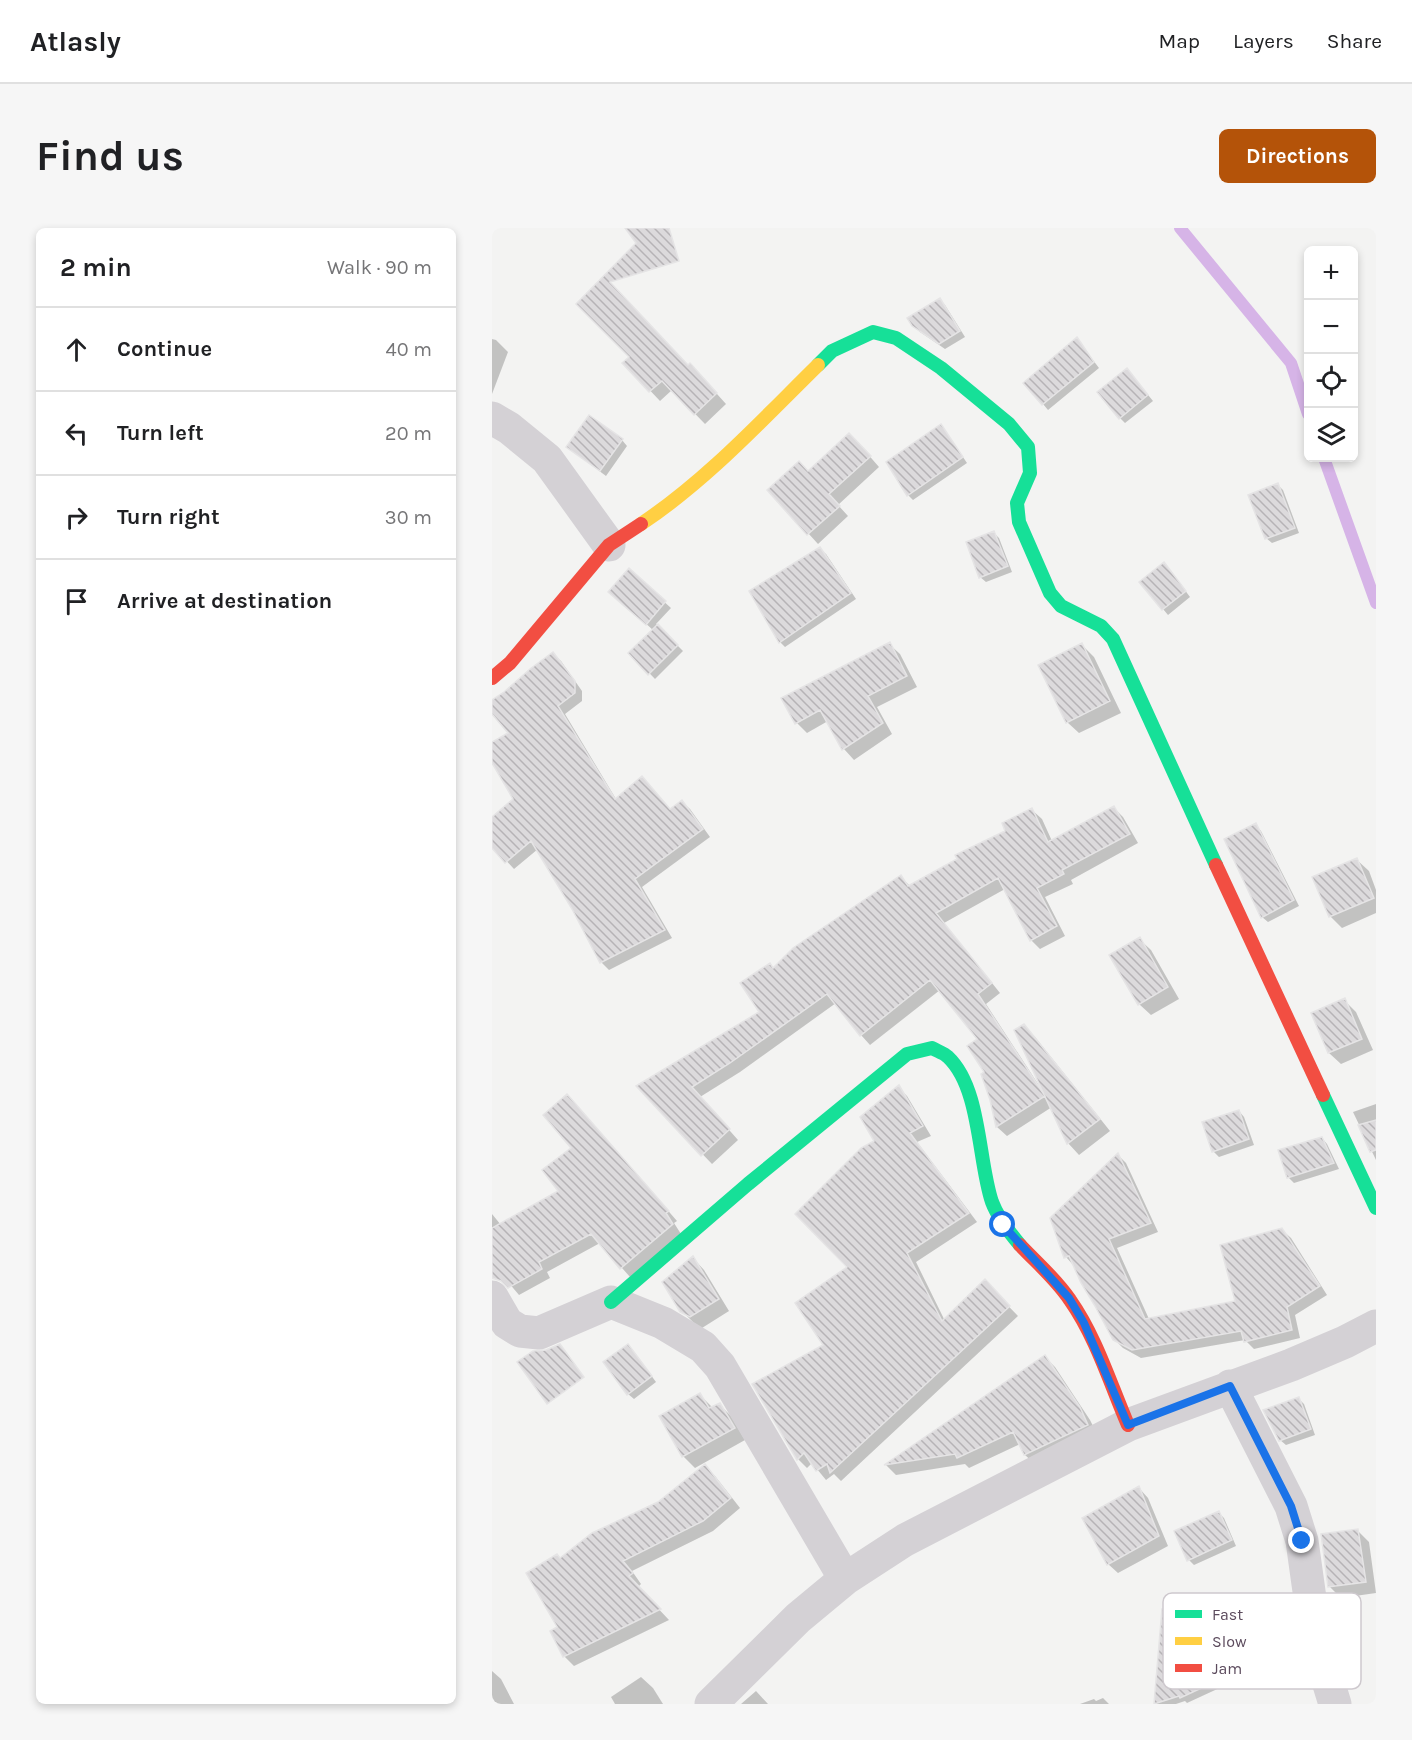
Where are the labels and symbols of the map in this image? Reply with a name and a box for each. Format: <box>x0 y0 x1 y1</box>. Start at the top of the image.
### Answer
route start <box>989 1211 1015 1237</box>
route end <box>1288 1527 1314 1553</box>
legend <box>1163 1593 1361 1689</box>
text: Fast <box>1212 1605 1243 1624</box>
text: Slow <box>1212 1632 1247 1651</box>
text: Jam <box>1212 1659 1242 1678</box>

